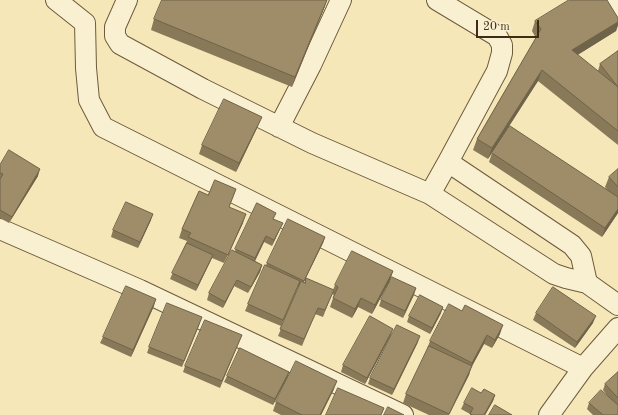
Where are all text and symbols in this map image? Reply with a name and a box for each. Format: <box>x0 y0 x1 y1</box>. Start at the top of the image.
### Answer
scale bar <box>478 12 541 38</box>
text: 20 m <box>483 21 510 33</box>

